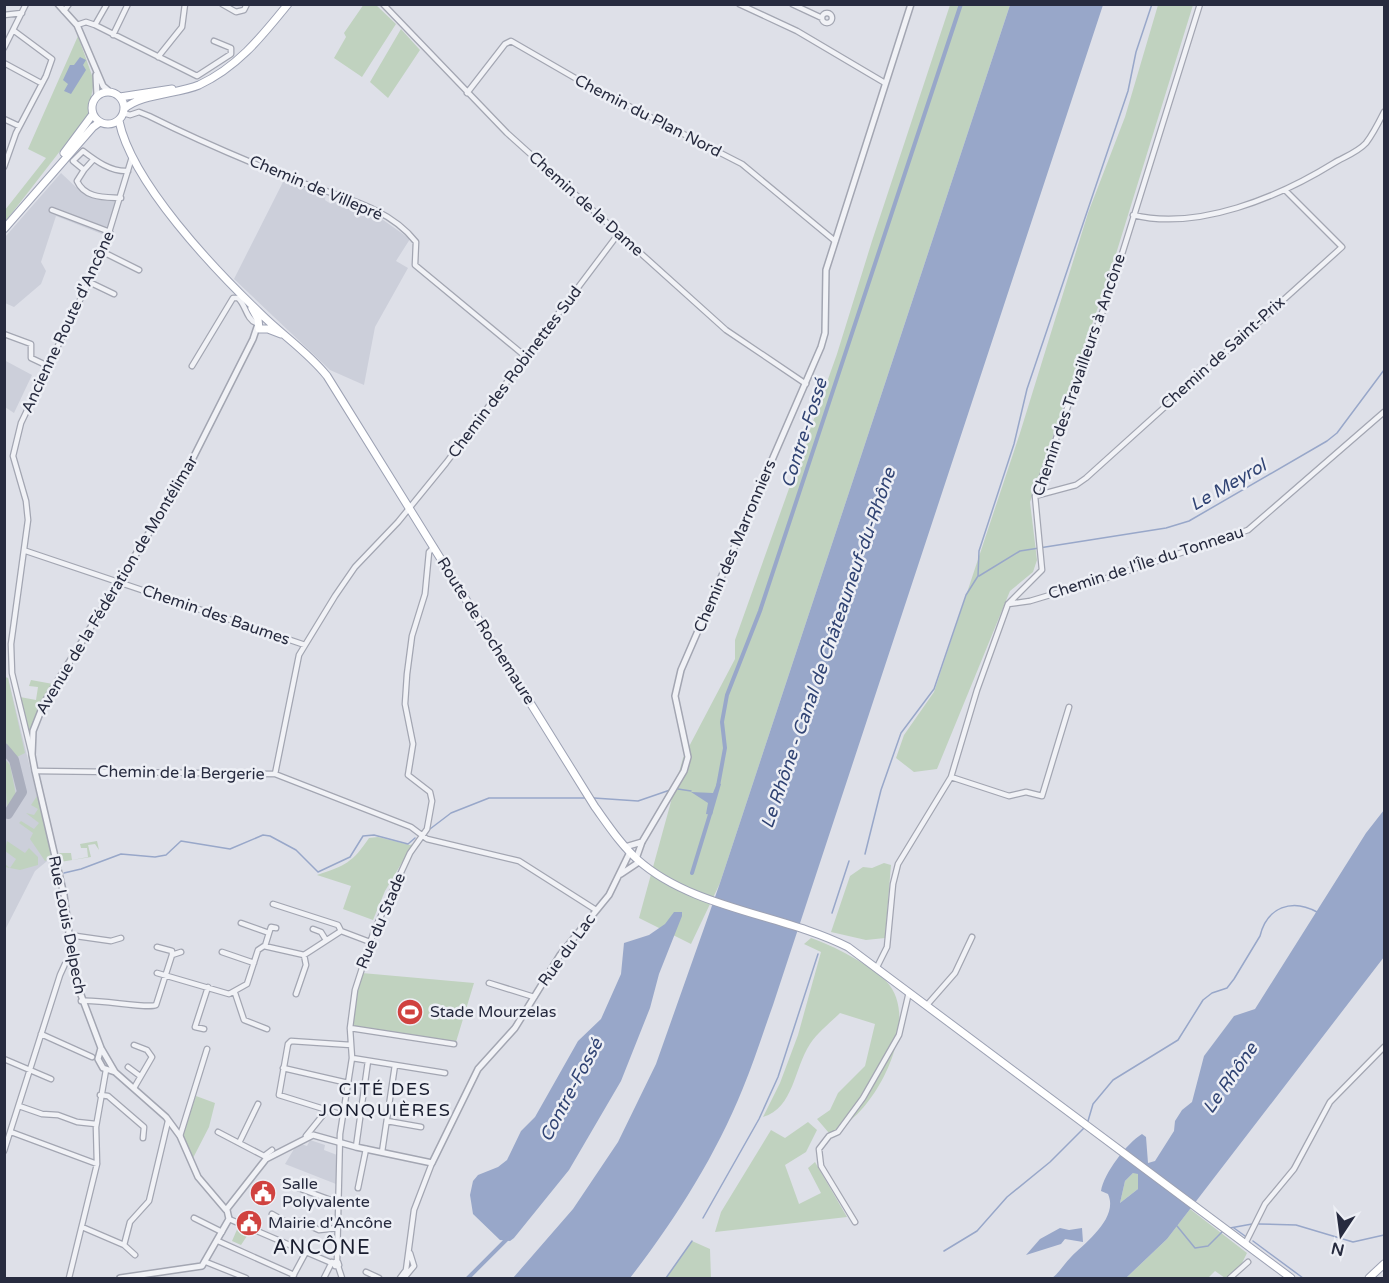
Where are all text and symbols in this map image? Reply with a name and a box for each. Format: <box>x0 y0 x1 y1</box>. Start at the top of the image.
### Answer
street label: Chemin du Plan Nord <box>571 70 725 162</box>
street label: Chemin de la Dame <box>524 147 648 261</box>
street label: Chemin de Villepré <box>246 151 386 225</box>
street label: Ancienne Route d'Ancône <box>17 228 119 416</box>
street label: Chemin des Travailleurs à Ancône <box>1028 251 1130 499</box>
street label: Chemin des Robinettes Sud <box>444 282 586 462</box>
street label: Chemin de Saint-Prix <box>1157 292 1289 414</box>
water label: Contre-Fossé <box>776 375 832 490</box>
street label: Avenue de la Fédération de Montélimar <box>32 451 203 718</box>
water label: Le Meyrol <box>1186 453 1272 516</box>
street label: Chemin des Marronniers <box>689 456 781 636</box>
water label: Le Rhône - Canal de Châteauneuf-du-Rhône <box>756 464 900 831</box>
street label: Chemin de l'Île du Tonneau <box>1046 522 1246 604</box>
street label: Route de Rochemaure <box>432 554 540 708</box>
street label: Chemin des Baumes <box>140 580 292 650</box>
street label: Chemin de la Bergerie <box>97 762 265 784</box>
street label: Rue Louis Delpech <box>44 854 90 996</box>
street label: Rue du Stade <box>352 870 410 972</box>
street label: Rue du Lac <box>534 910 600 990</box>
sports icon: Stade Mourzelas <box>395 997 425 1027</box>
place label: Stade Mourzelas <box>430 1002 556 1022</box>
water label: Contre-Fossé <box>535 1034 608 1145</box>
water label: Le Rhône <box>1198 1038 1263 1118</box>
district label: CITÉ DES JONQUIÈRES <box>319 1078 451 1121</box>
place label: Salle Polyvalente <box>282 1174 370 1212</box>
public building icon: Salle Polyvalente <box>248 1178 278 1208</box>
north arrow <box>1311 1205 1371 1265</box>
public building icon: Mairie d'Ancône <box>234 1208 264 1238</box>
place label: Mairie d'Ancône <box>268 1213 392 1233</box>
district label: ANCÔNE <box>273 1235 371 1260</box>
text: N <box>1329 1237 1346 1260</box>

